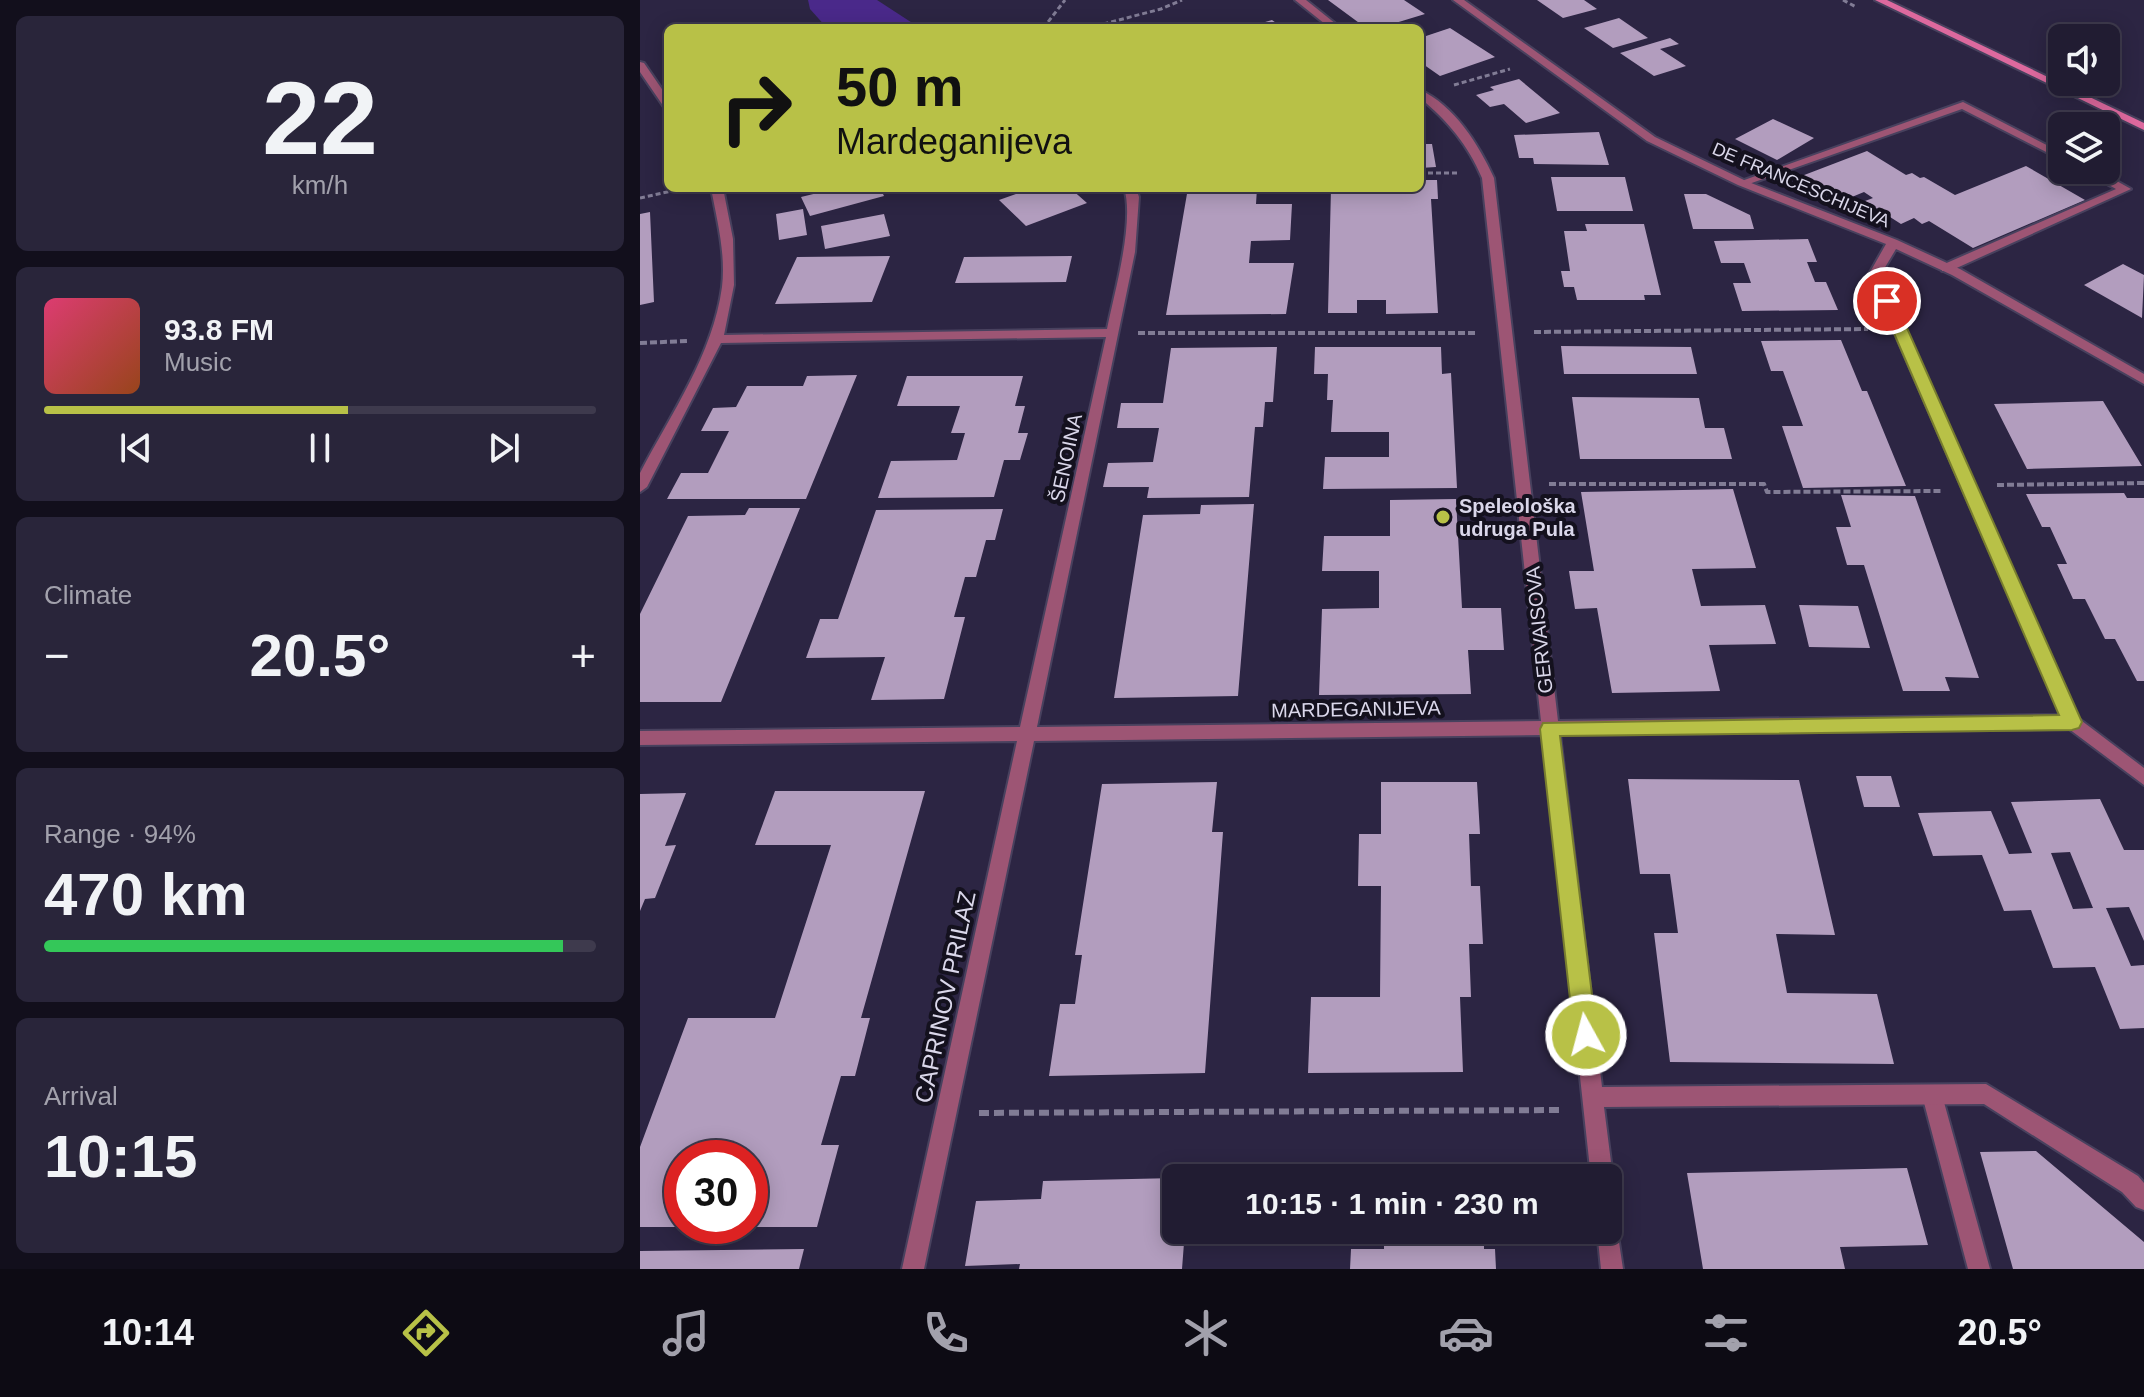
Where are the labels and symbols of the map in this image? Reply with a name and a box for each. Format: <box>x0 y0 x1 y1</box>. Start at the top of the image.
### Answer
street label: DE FRANCESCHIJEVA <box>1709 139 1893 231</box>
pin <box>1853 267 1921 335</box>
street label: ŠENOINA <box>1046 411 1086 504</box>
place label: Speleološka udruga Pula <box>1459 495 1577 540</box>
marker: Speleološka udruga Pula <box>1434 508 1452 526</box>
street label: GERVAISOVA <box>1521 565 1557 695</box>
street label: MARDEGANIJEVA <box>1271 697 1442 721</box>
street label: CAPRINOV PRILAZ <box>909 889 981 1105</box>
position arrow <box>1544 993 1628 1077</box>
speed limit sign: 30 <box>664 1140 768 1244</box>

